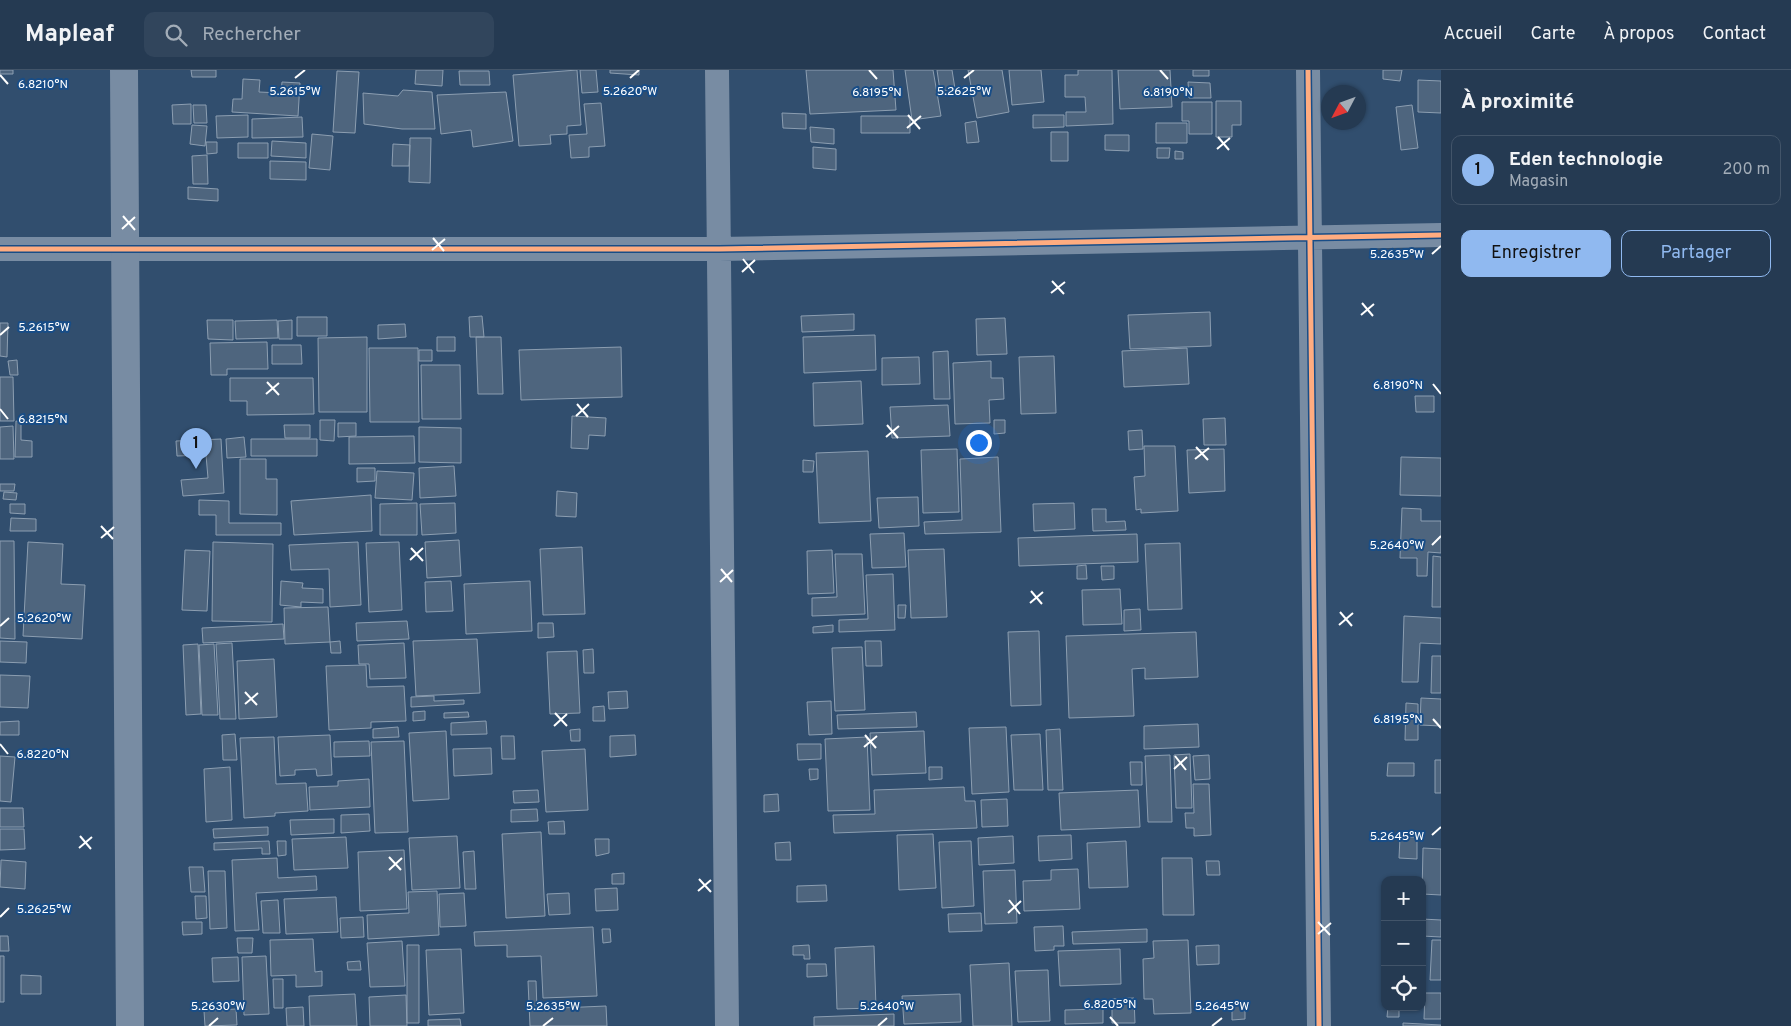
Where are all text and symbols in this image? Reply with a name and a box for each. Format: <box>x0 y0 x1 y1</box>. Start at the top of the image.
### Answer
search box <box>144 12 494 57</box>
text: Mapleaf <box>25 20 114 50</box>
icon: search <box>162 21 190 49</box>
text: Rechercher <box>202 23 301 47</box>
text: Accueil <box>1443 23 1502 46</box>
text: Carte <box>1530 23 1575 46</box>
text: À propos <box>1603 23 1674 46</box>
text: Contact <box>1702 23 1766 46</box>
text: 6.8210°N <box>18 77 68 93</box>
text: 5.2615°W <box>269 84 321 100</box>
text: 5.2620°W <box>603 84 657 100</box>
text: 5.2625°W <box>937 84 991 100</box>
text: 6.8195°N <box>852 85 902 101</box>
text: 6.8190°N <box>1143 85 1193 101</box>
north arrow <box>1321 85 1366 130</box>
text: À proximité <box>1461 89 1574 116</box>
text: Eden technologie <box>1509 148 1663 172</box>
text: 1 <box>1475 160 1481 180</box>
text: 200 m <box>1722 160 1770 180</box>
text: Magasin <box>1509 172 1568 192</box>
button: Enregistrer <box>1461 230 1611 277</box>
button: Partager <box>1621 230 1771 277</box>
text: 5.2635°W <box>1370 247 1424 263</box>
text: 5.2615°W <box>18 320 70 336</box>
text: 6.8190°N <box>1373 378 1423 394</box>
text: 6.8215°N <box>18 412 68 428</box>
pin: 1 <box>180 428 212 469</box>
your location <box>966 430 992 456</box>
text: 5.2640°W <box>1370 538 1424 554</box>
text: 5.2620°W <box>17 611 71 627</box>
text: 6.8195°N <box>1373 712 1423 728</box>
text: 6.8220°N <box>17 747 69 763</box>
text: 5.2645°W <box>1370 829 1424 845</box>
map controls <box>1381 876 1426 1011</box>
button: + <box>1381 876 1426 921</box>
text: 5.2625°W <box>17 902 71 918</box>
button: − <box>1381 921 1426 966</box>
button: locate <box>1381 966 1426 1011</box>
text: 6.8205°N <box>1084 997 1136 1013</box>
text: 5.2630°W <box>191 999 245 1015</box>
text: 5.2635°W <box>526 999 580 1015</box>
text: 5.2640°W <box>860 999 914 1015</box>
text: 5.2645°W <box>1195 999 1249 1015</box>

